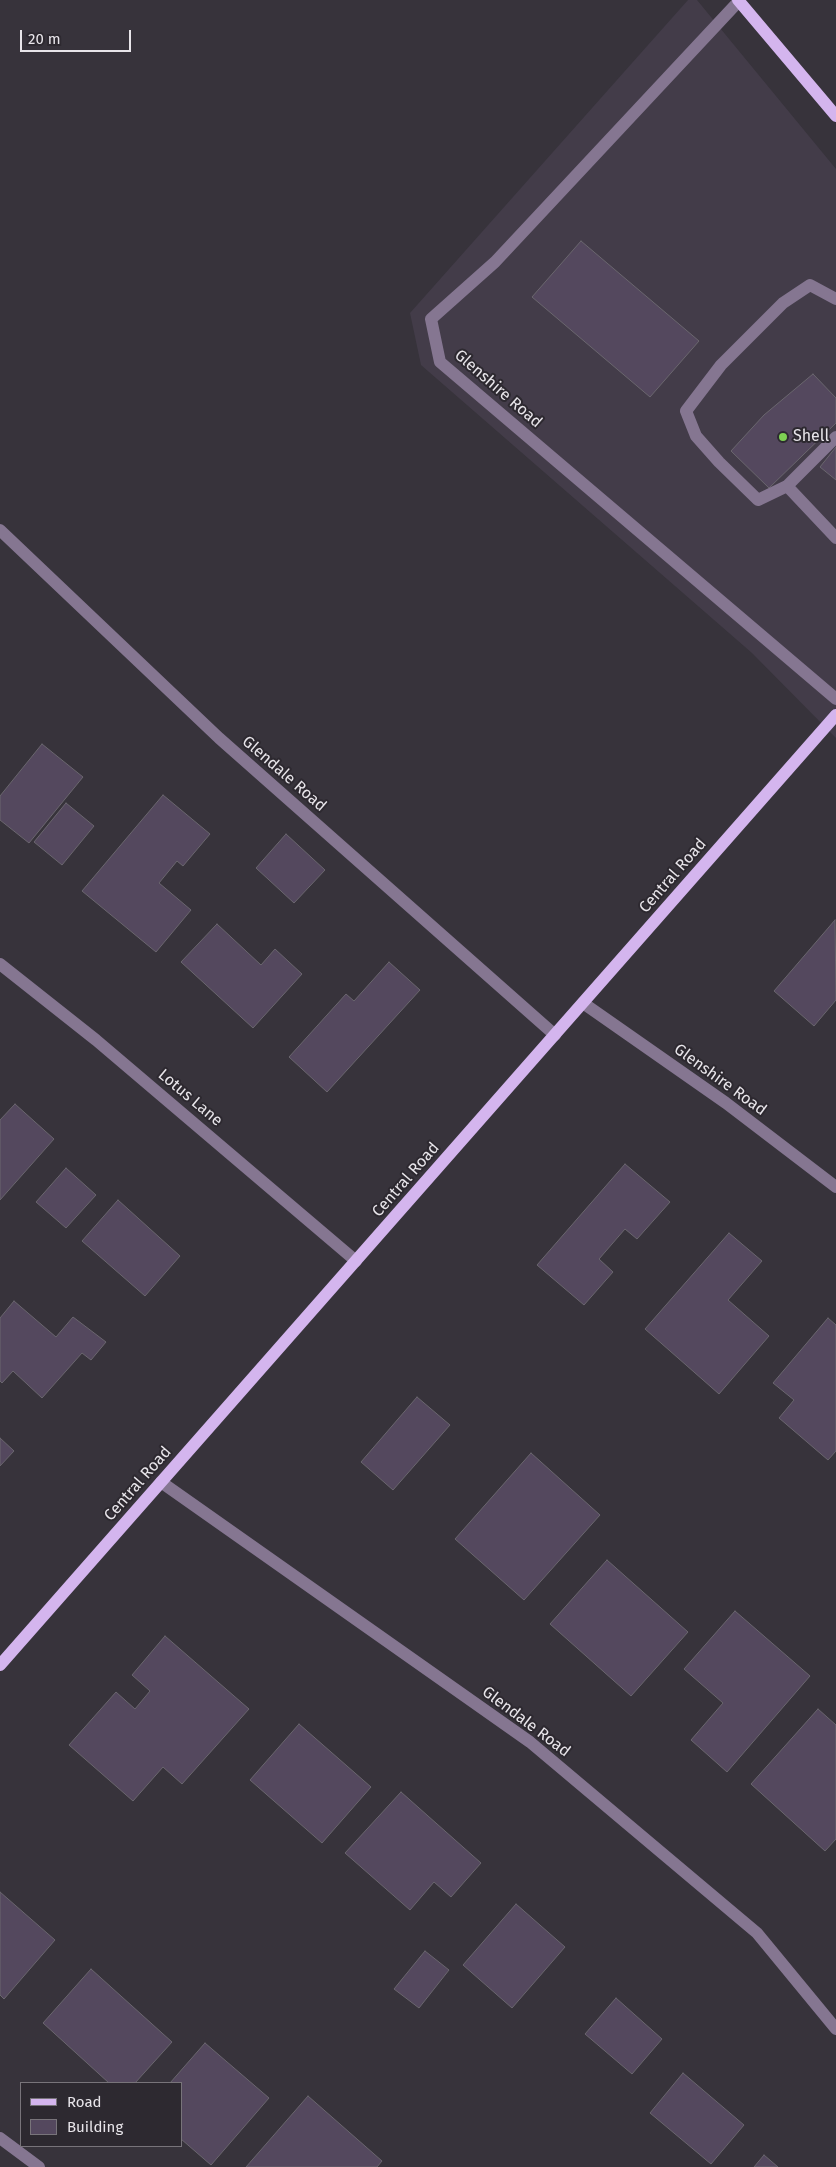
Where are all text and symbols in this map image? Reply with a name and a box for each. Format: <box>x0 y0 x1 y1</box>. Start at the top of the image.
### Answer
scale bar <box>22 20 134 52</box>
text: 20 m <box>28 30 61 48</box>
street label: Glenshire Road <box>450 346 546 432</box>
place label: Shell <box>793 427 829 447</box>
marker: Shell <box>777 431 789 443</box>
street label: Glendale Road <box>238 732 330 816</box>
street label: Central Road <box>635 835 711 917</box>
street label: Glenshire Road <box>670 1040 770 1120</box>
street label: Lotus Lane <box>154 1065 226 1131</box>
street label: Central Road <box>368 1139 444 1221</box>
street label: Central Road <box>100 1443 176 1525</box>
street label: Glendale Road <box>478 1683 574 1761</box>
legend <box>20 2082 182 2147</box>
text: Road <box>67 2093 102 2111</box>
text: Building <box>67 2118 123 2136</box>

